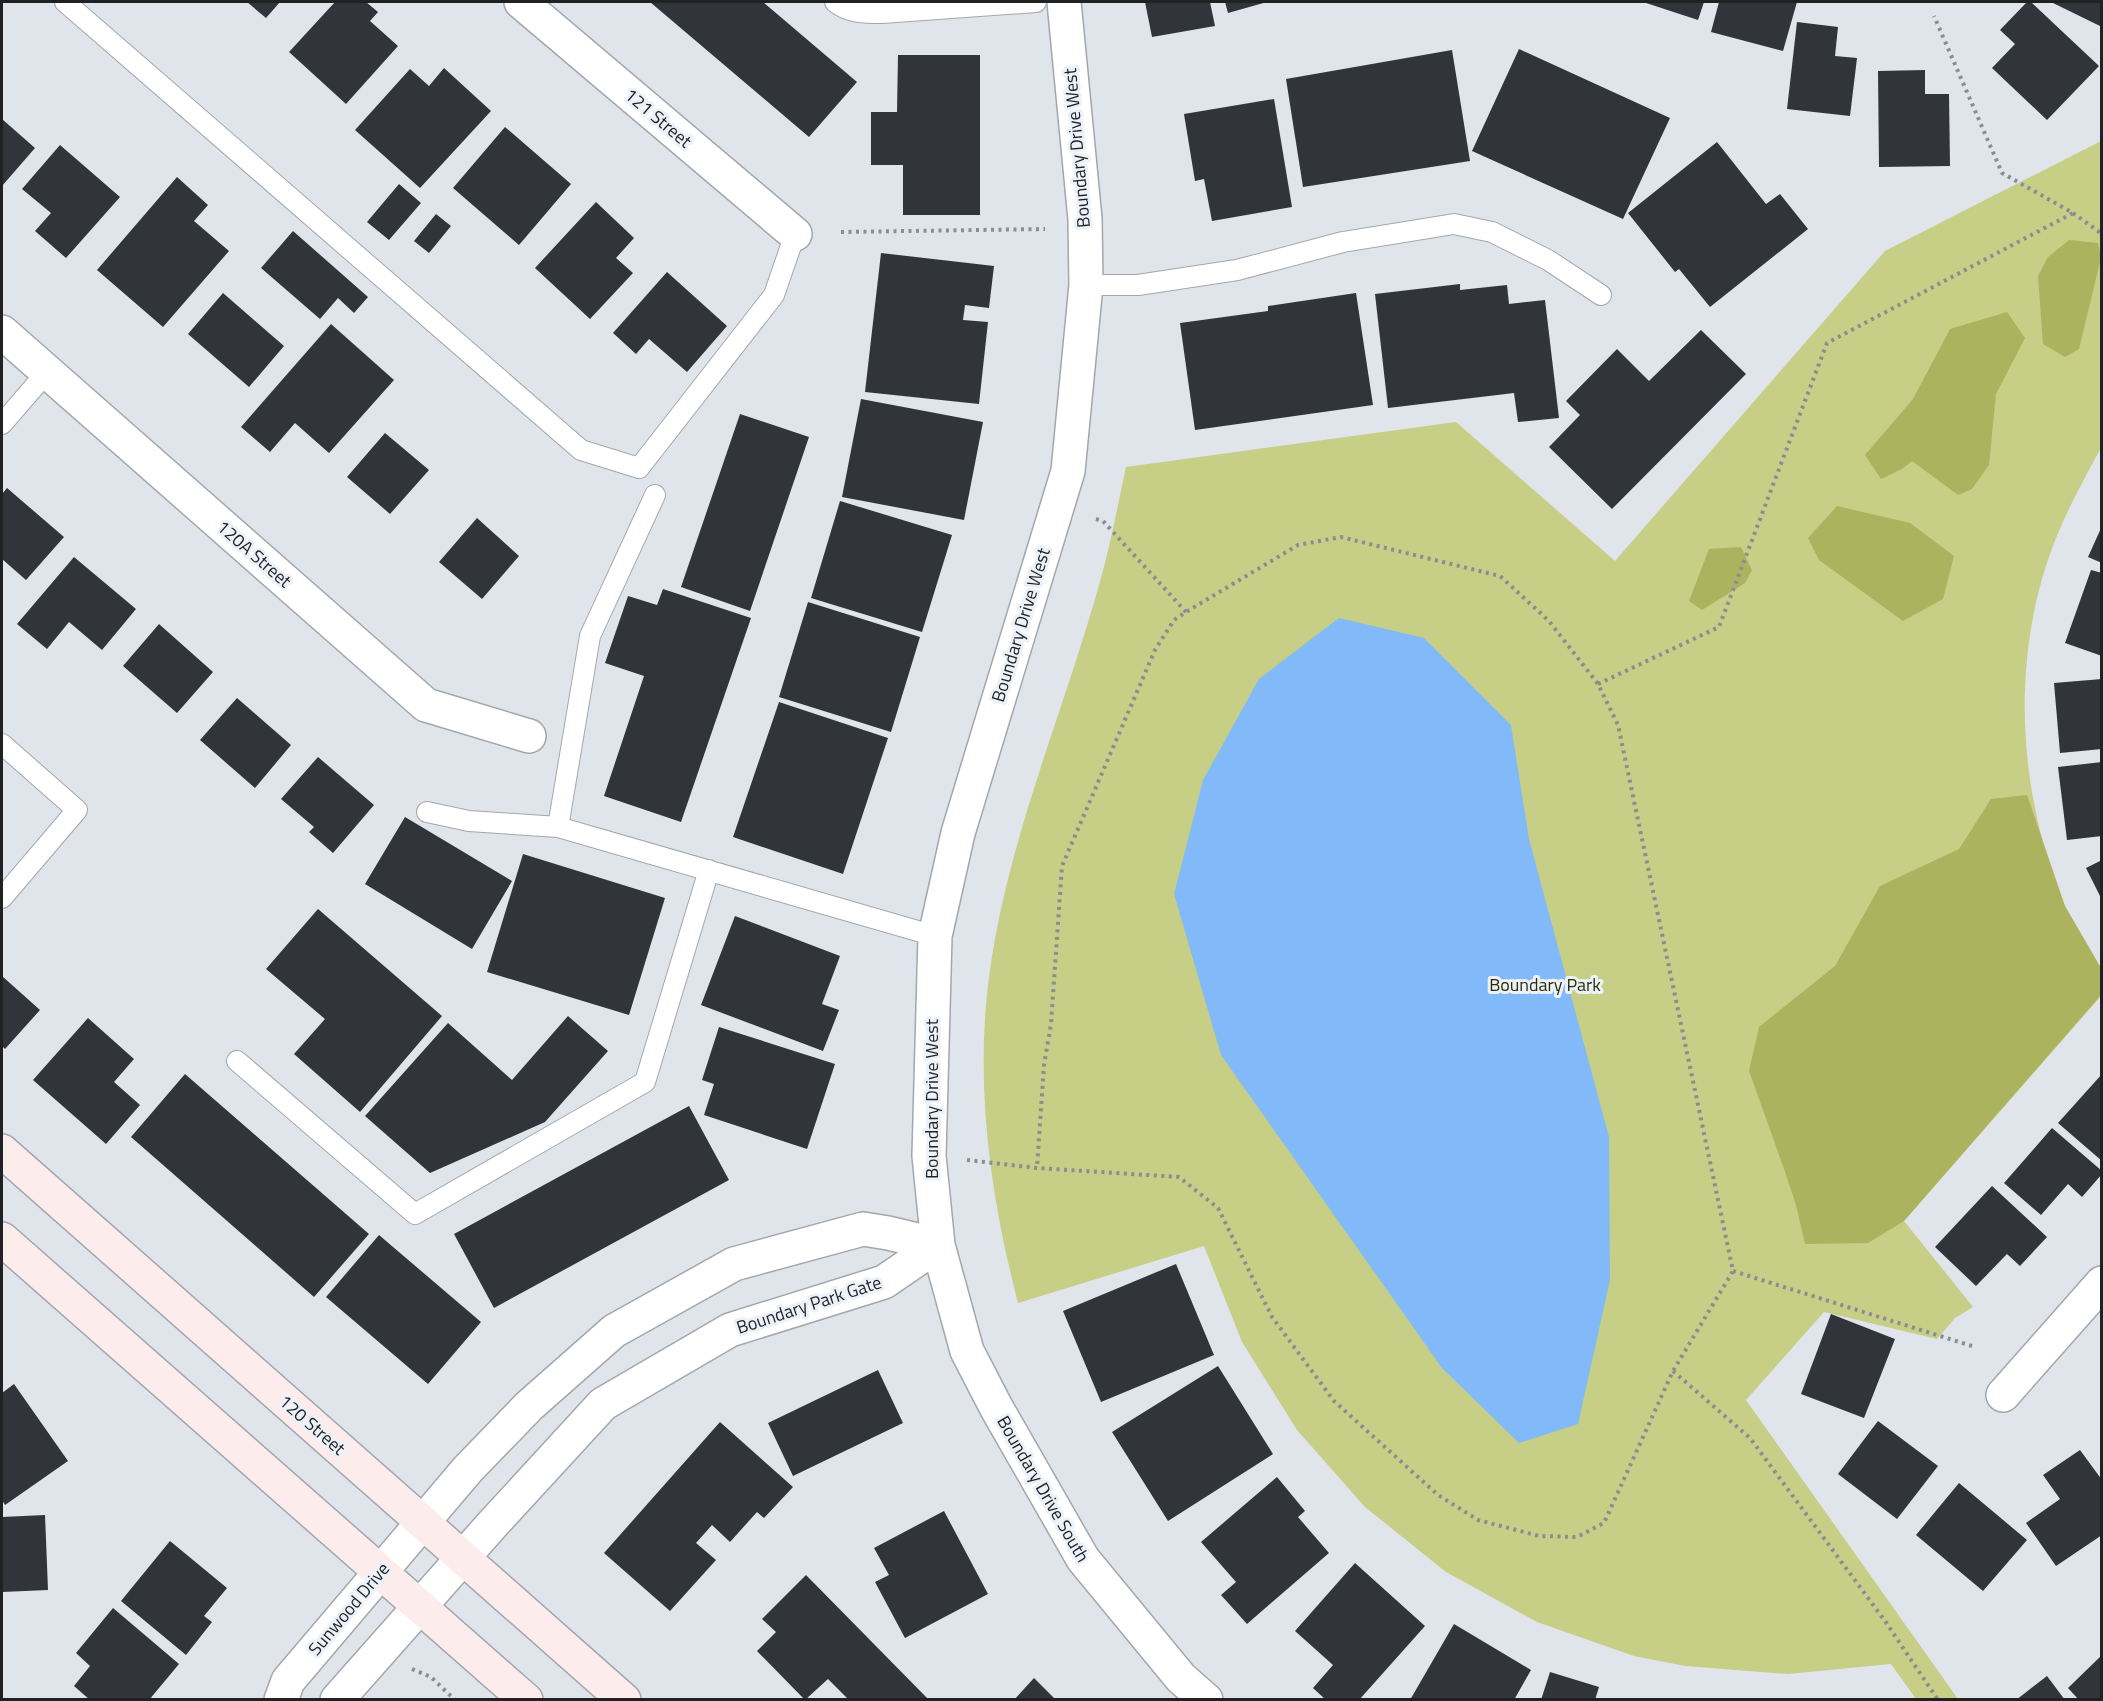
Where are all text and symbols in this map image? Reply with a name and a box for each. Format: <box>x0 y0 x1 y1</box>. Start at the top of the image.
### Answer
street label: Boundary Drive West <box>1056 67 1097 229</box>
street label: 121 Street <box>619 81 698 154</box>
street label: 120A Street <box>211 513 298 594</box>
street label: Boundary Drive West <box>984 544 1057 705</box>
park label: Boundary Park <box>1489 971 1601 998</box>
street label: Boundary Drive West <box>918 1018 945 1179</box>
street label: Boundary Park Gate <box>733 1268 885 1341</box>
street label: 120 Street <box>273 1388 352 1462</box>
street label: Boundary Drive South <box>990 1410 1096 1567</box>
street label: Sunwood Drive <box>302 1556 396 1661</box>

